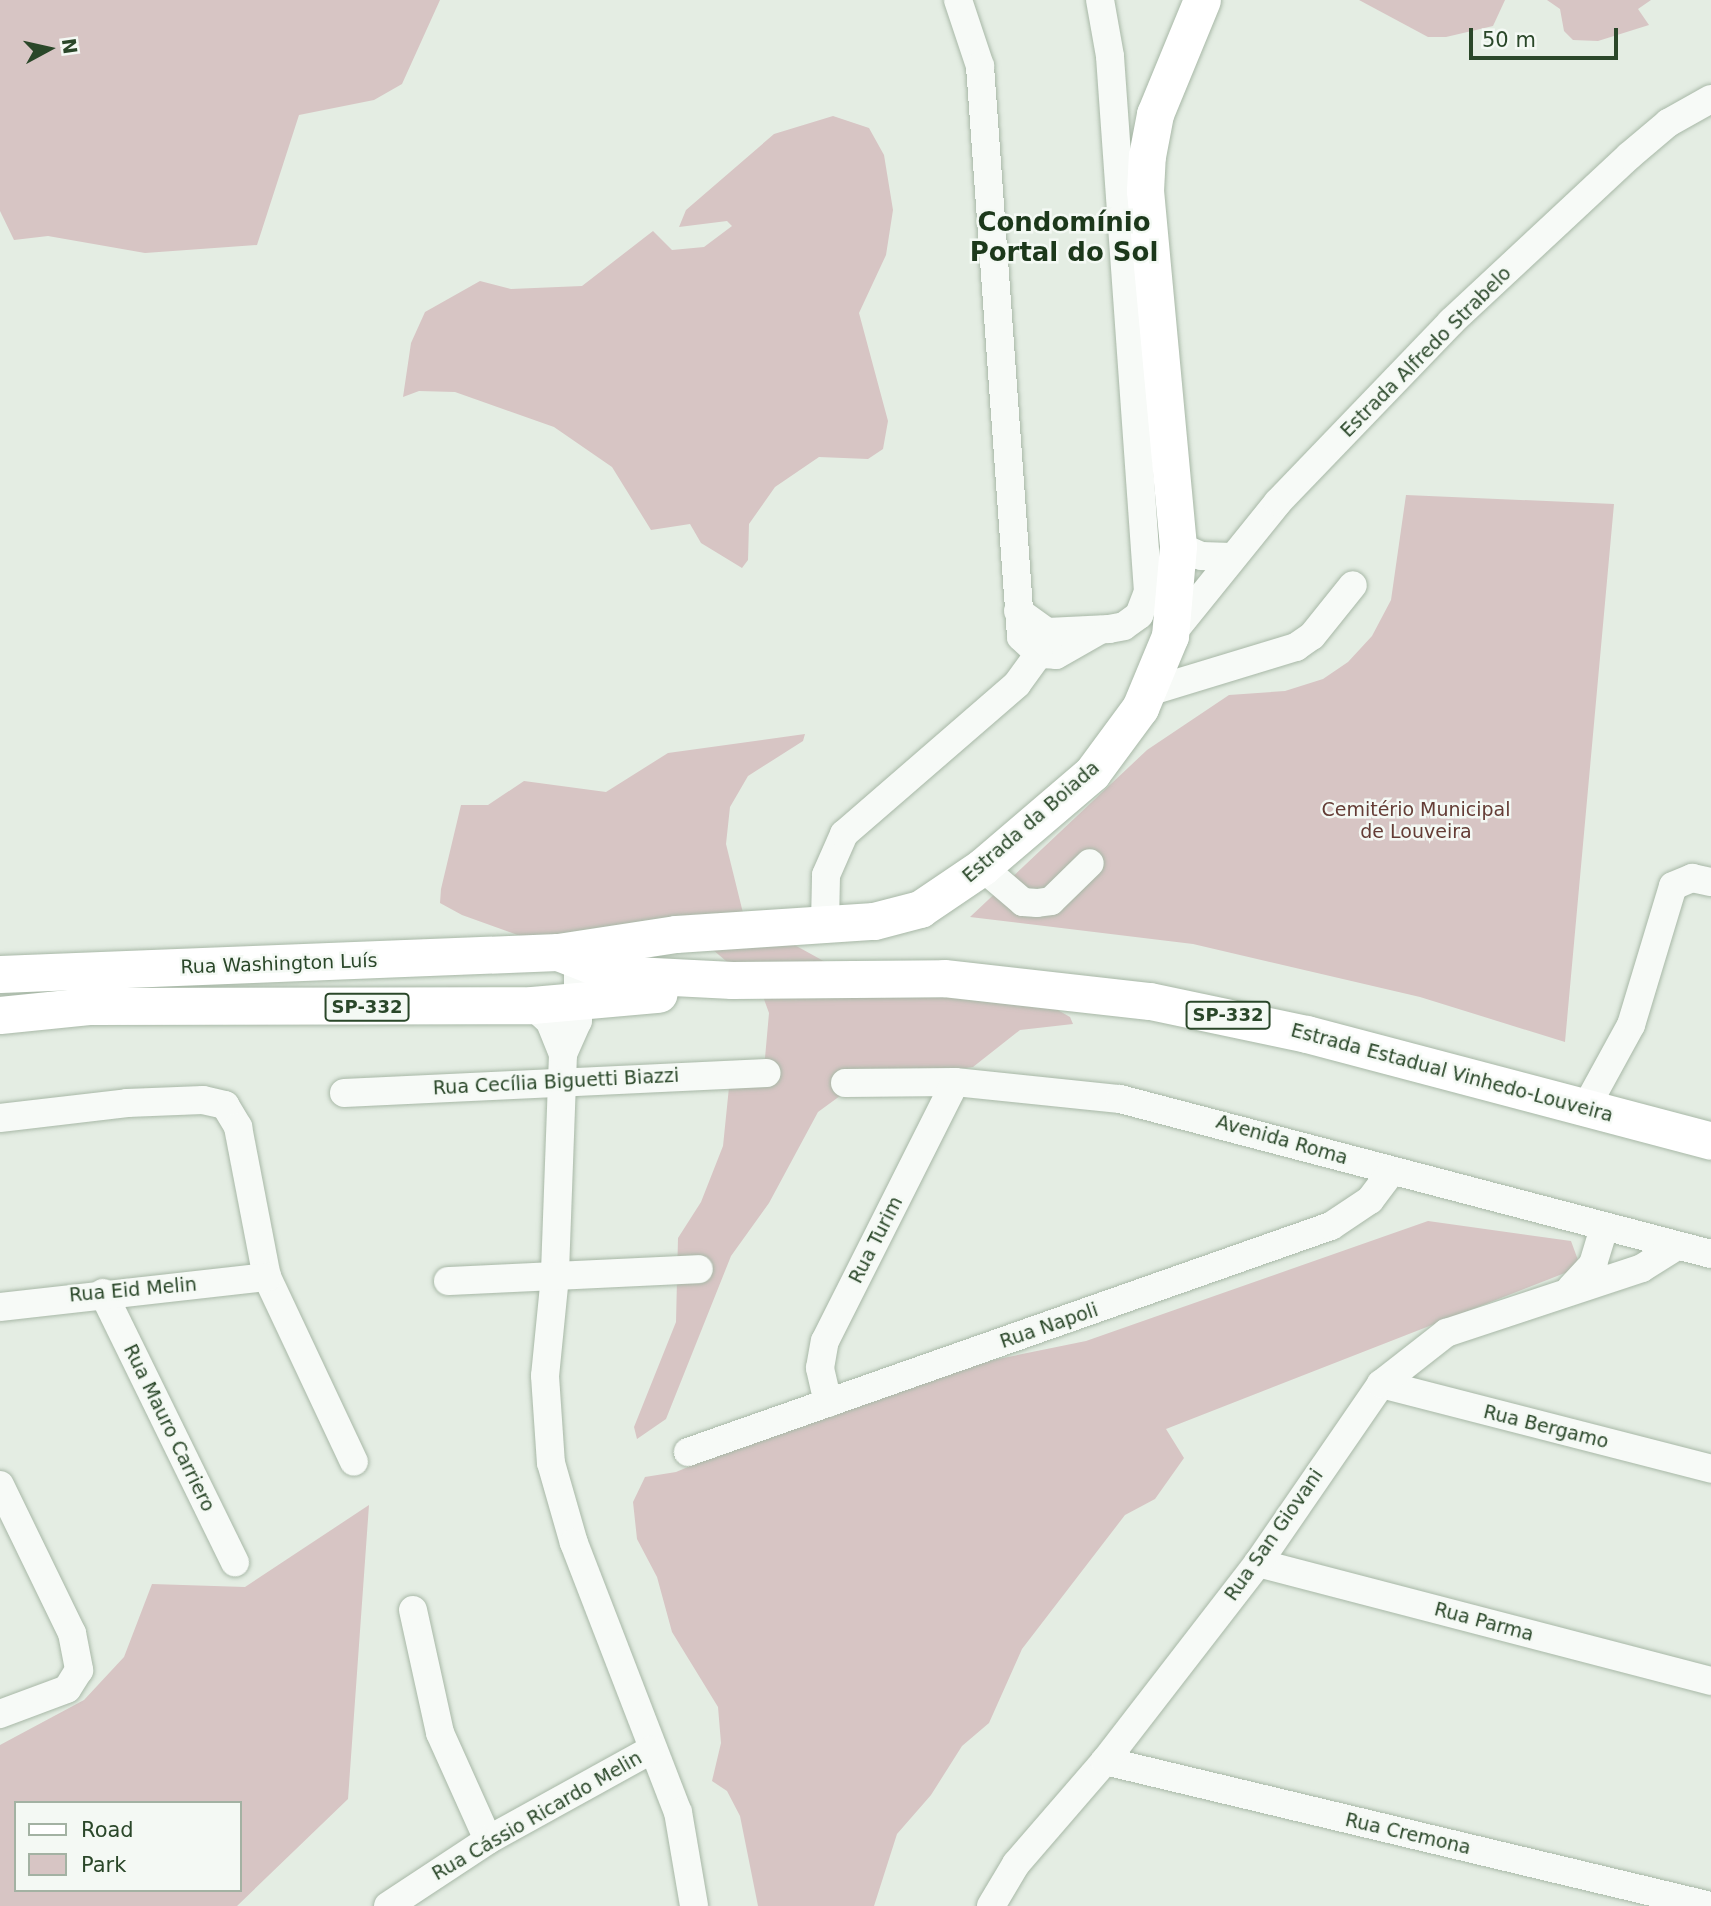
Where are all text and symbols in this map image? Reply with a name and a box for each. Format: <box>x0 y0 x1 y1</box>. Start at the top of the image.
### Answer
north arrow <box>14 14 84 84</box>
scale bar <box>1473 14 1622 58</box>
text: 50 m <box>1482 28 1536 52</box>
text: N <box>58 37 82 55</box>
district label: Condomínio Portal do Sol <box>970 207 1158 268</box>
street label: Estrada Alfredo Strabelo <box>1336 262 1516 442</box>
street label: Estrada da Boiada <box>958 756 1104 888</box>
park label: Cemitério Municipal de Louveira <box>1321 799 1511 843</box>
street label: Rua Washington Luís <box>180 949 378 979</box>
road number: SP-332 <box>323 992 411 1022</box>
road number: SP-332 <box>1184 1000 1272 1030</box>
street label: Estrada Estadual Vinhedo-Louveira <box>1288 1019 1616 1127</box>
street label: Rua Cecília Biguetti Biazzi <box>432 1064 680 1100</box>
street label: Avenida Roma <box>1213 1110 1351 1170</box>
street label: Rua Turim <box>844 1193 908 1287</box>
street label: Rua Eid Melin <box>68 1273 198 1307</box>
street label: Rua Napoli <box>997 1299 1101 1353</box>
street label: Rua Mauro Carriero <box>119 1341 219 1515</box>
street label: Rua Bergamo <box>1481 1400 1611 1454</box>
street label: Rua San Giovani <box>1220 1465 1328 1605</box>
street label: Rua Parma <box>1432 1598 1536 1646</box>
street label: Rua Cássio Ricardo Melin <box>428 1747 646 1885</box>
legend <box>14 1801 242 1892</box>
street label: Rua Cremona <box>1343 1808 1473 1860</box>
text: Road <box>81 1818 134 1842</box>
text: Park <box>81 1853 126 1877</box>

